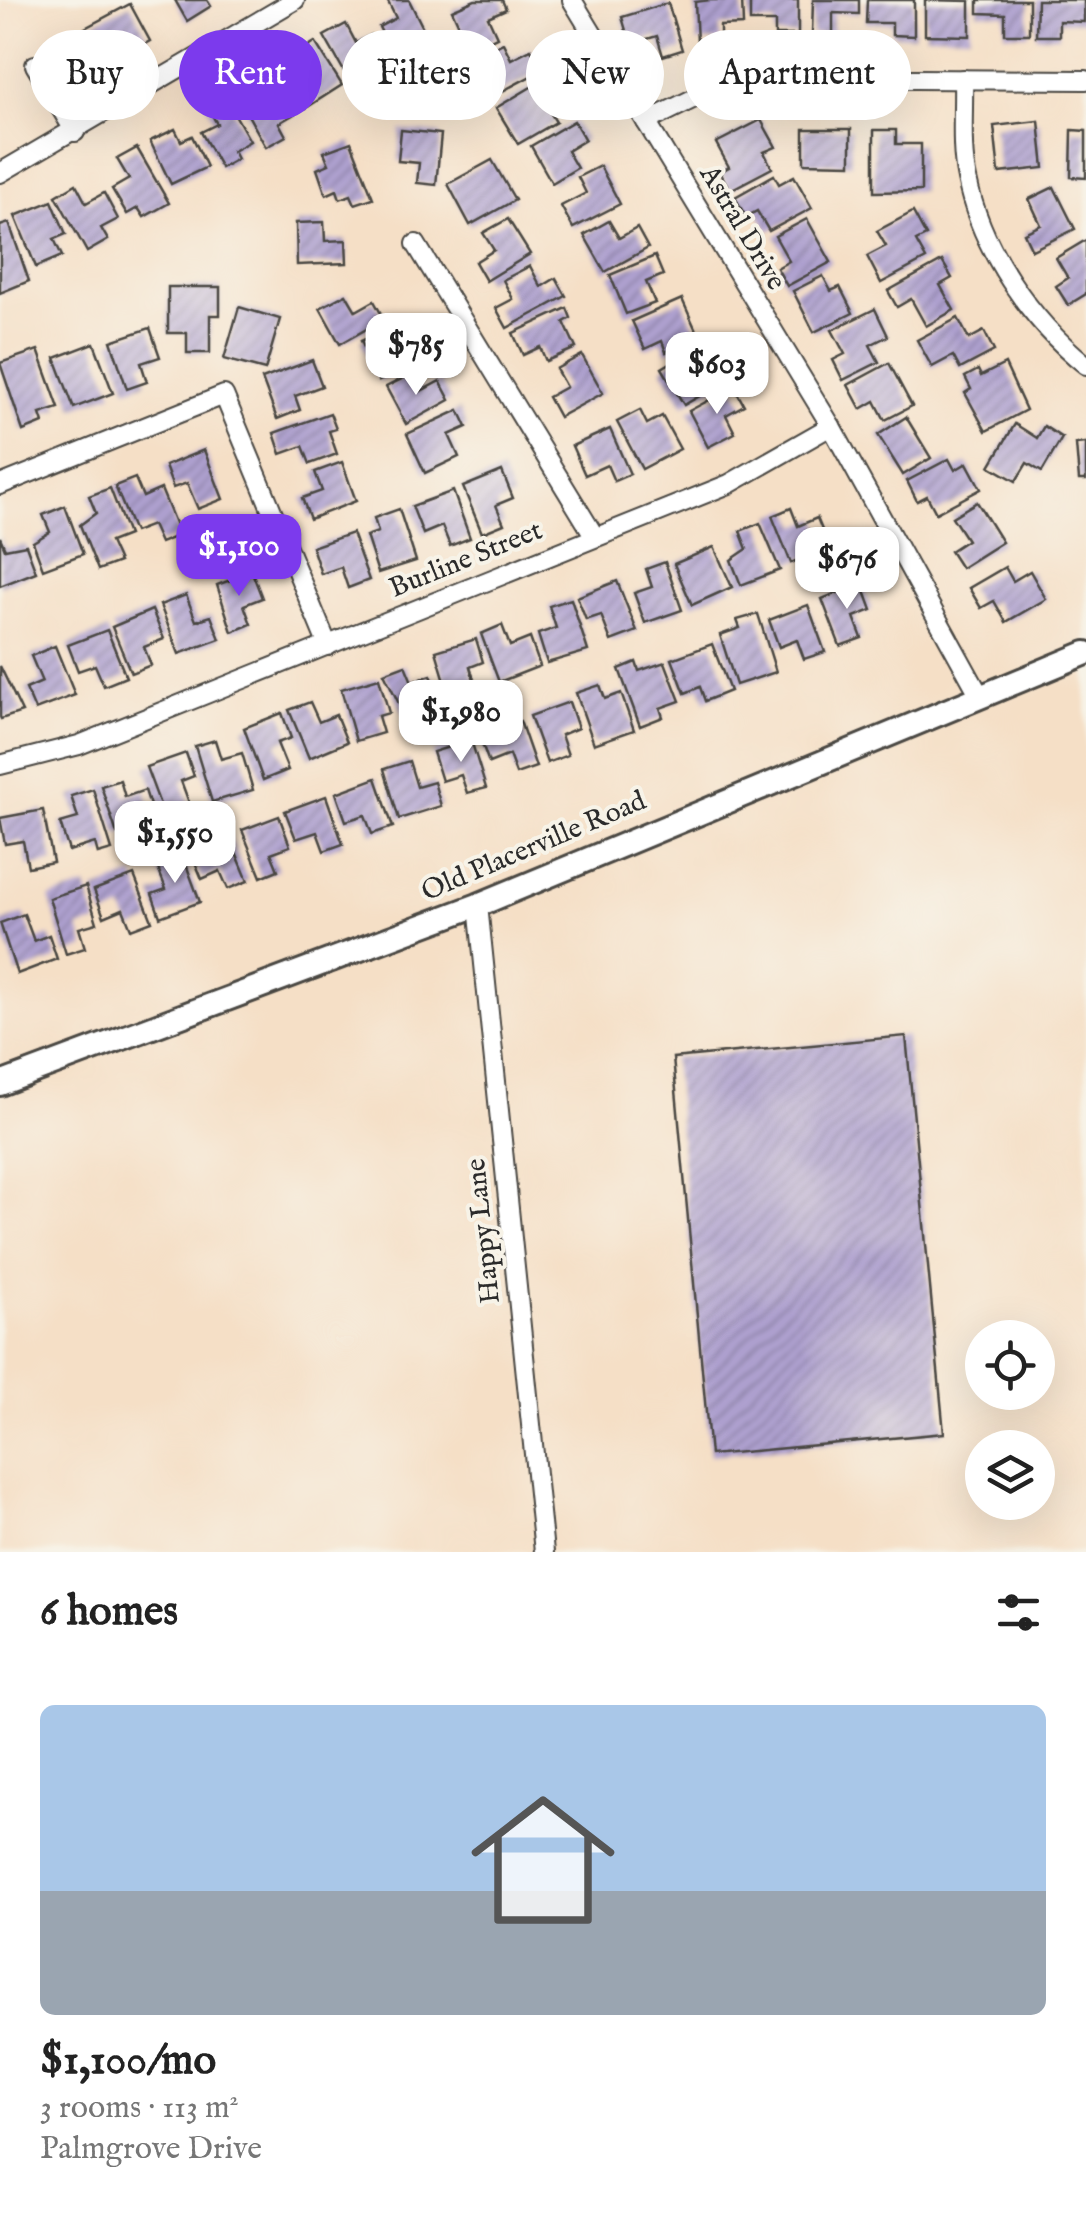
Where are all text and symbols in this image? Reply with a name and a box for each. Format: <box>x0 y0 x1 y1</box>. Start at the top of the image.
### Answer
chip: Buy <box>30 30 159 120</box>
chip: Rent <box>179 30 322 120</box>
chip: Filters <box>342 30 506 120</box>
chip: New <box>526 30 664 120</box>
chip: Apartment <box>684 30 911 120</box>
street label: Astral Drive <box>690 158 793 297</box>
pin: $785 <box>357 313 475 398</box>
text: $785 <box>388 325 444 366</box>
pin: $603 <box>658 332 776 417</box>
text: $603 <box>688 344 746 385</box>
street label: Burline Street <box>384 513 548 607</box>
pin: $1,100 <box>158 514 320 599</box>
text: $1,100 <box>198 526 280 567</box>
pin: $676 <box>788 527 906 612</box>
text: $676 <box>817 539 877 580</box>
pin: $1,980 <box>380 680 542 765</box>
text: $1,980 <box>421 692 501 733</box>
street label: Old Placerville Road <box>417 784 651 910</box>
pin: $1,550 <box>94 801 256 886</box>
text: $1,550 <box>137 813 213 854</box>
street label: Happy Lane <box>459 1156 509 1305</box>
map controls <box>965 1320 1055 1520</box>
button: locate <box>965 1320 1055 1410</box>
button: layers <box>965 1430 1055 1520</box>
icon: filters <box>991 1585 1046 1640</box>
text: 6 homes <box>40 1586 178 1639</box>
icon: home <box>453 1770 633 1950</box>
text: $1,100/mo <box>40 2035 216 2088</box>
text: 3 rooms · 113 m² <box>40 2088 239 2129</box>
text: Palmgrove Drive <box>40 2129 262 2170</box>

